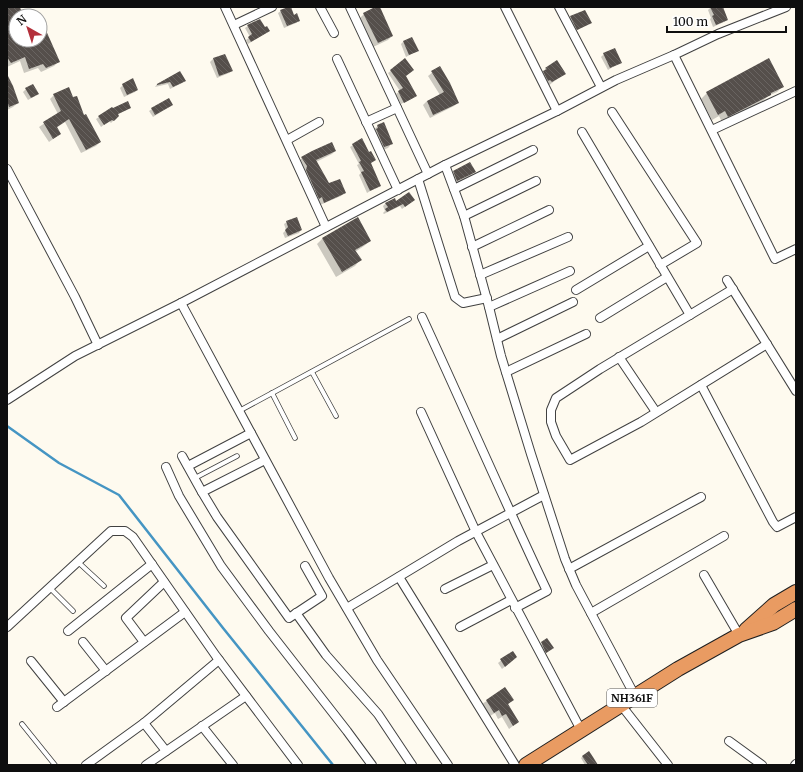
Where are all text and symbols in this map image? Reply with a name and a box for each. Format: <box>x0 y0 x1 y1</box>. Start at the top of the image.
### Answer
north arrow <box>8 8 48 48</box>
scale bar <box>667 8 786 34</box>
text: N <box>14 12 30 28</box>
text: 100 m <box>673 14 708 29</box>
road number: NH361F <box>607 689 657 707</box>

